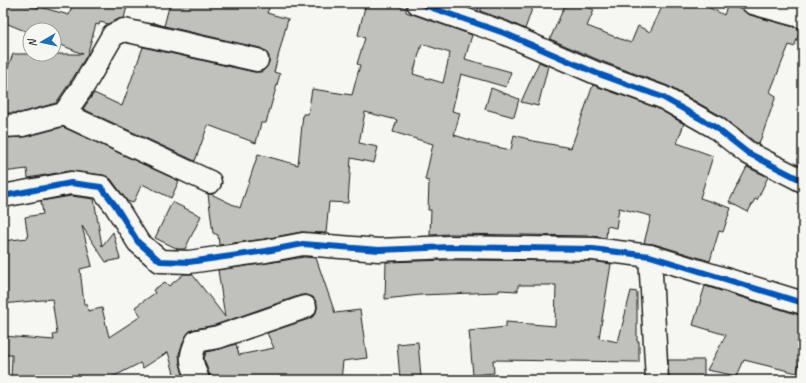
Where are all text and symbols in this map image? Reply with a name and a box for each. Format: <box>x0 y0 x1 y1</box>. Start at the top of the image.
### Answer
north arrow <box>22 22 62 62</box>
text: N <box>24 37 40 48</box>

